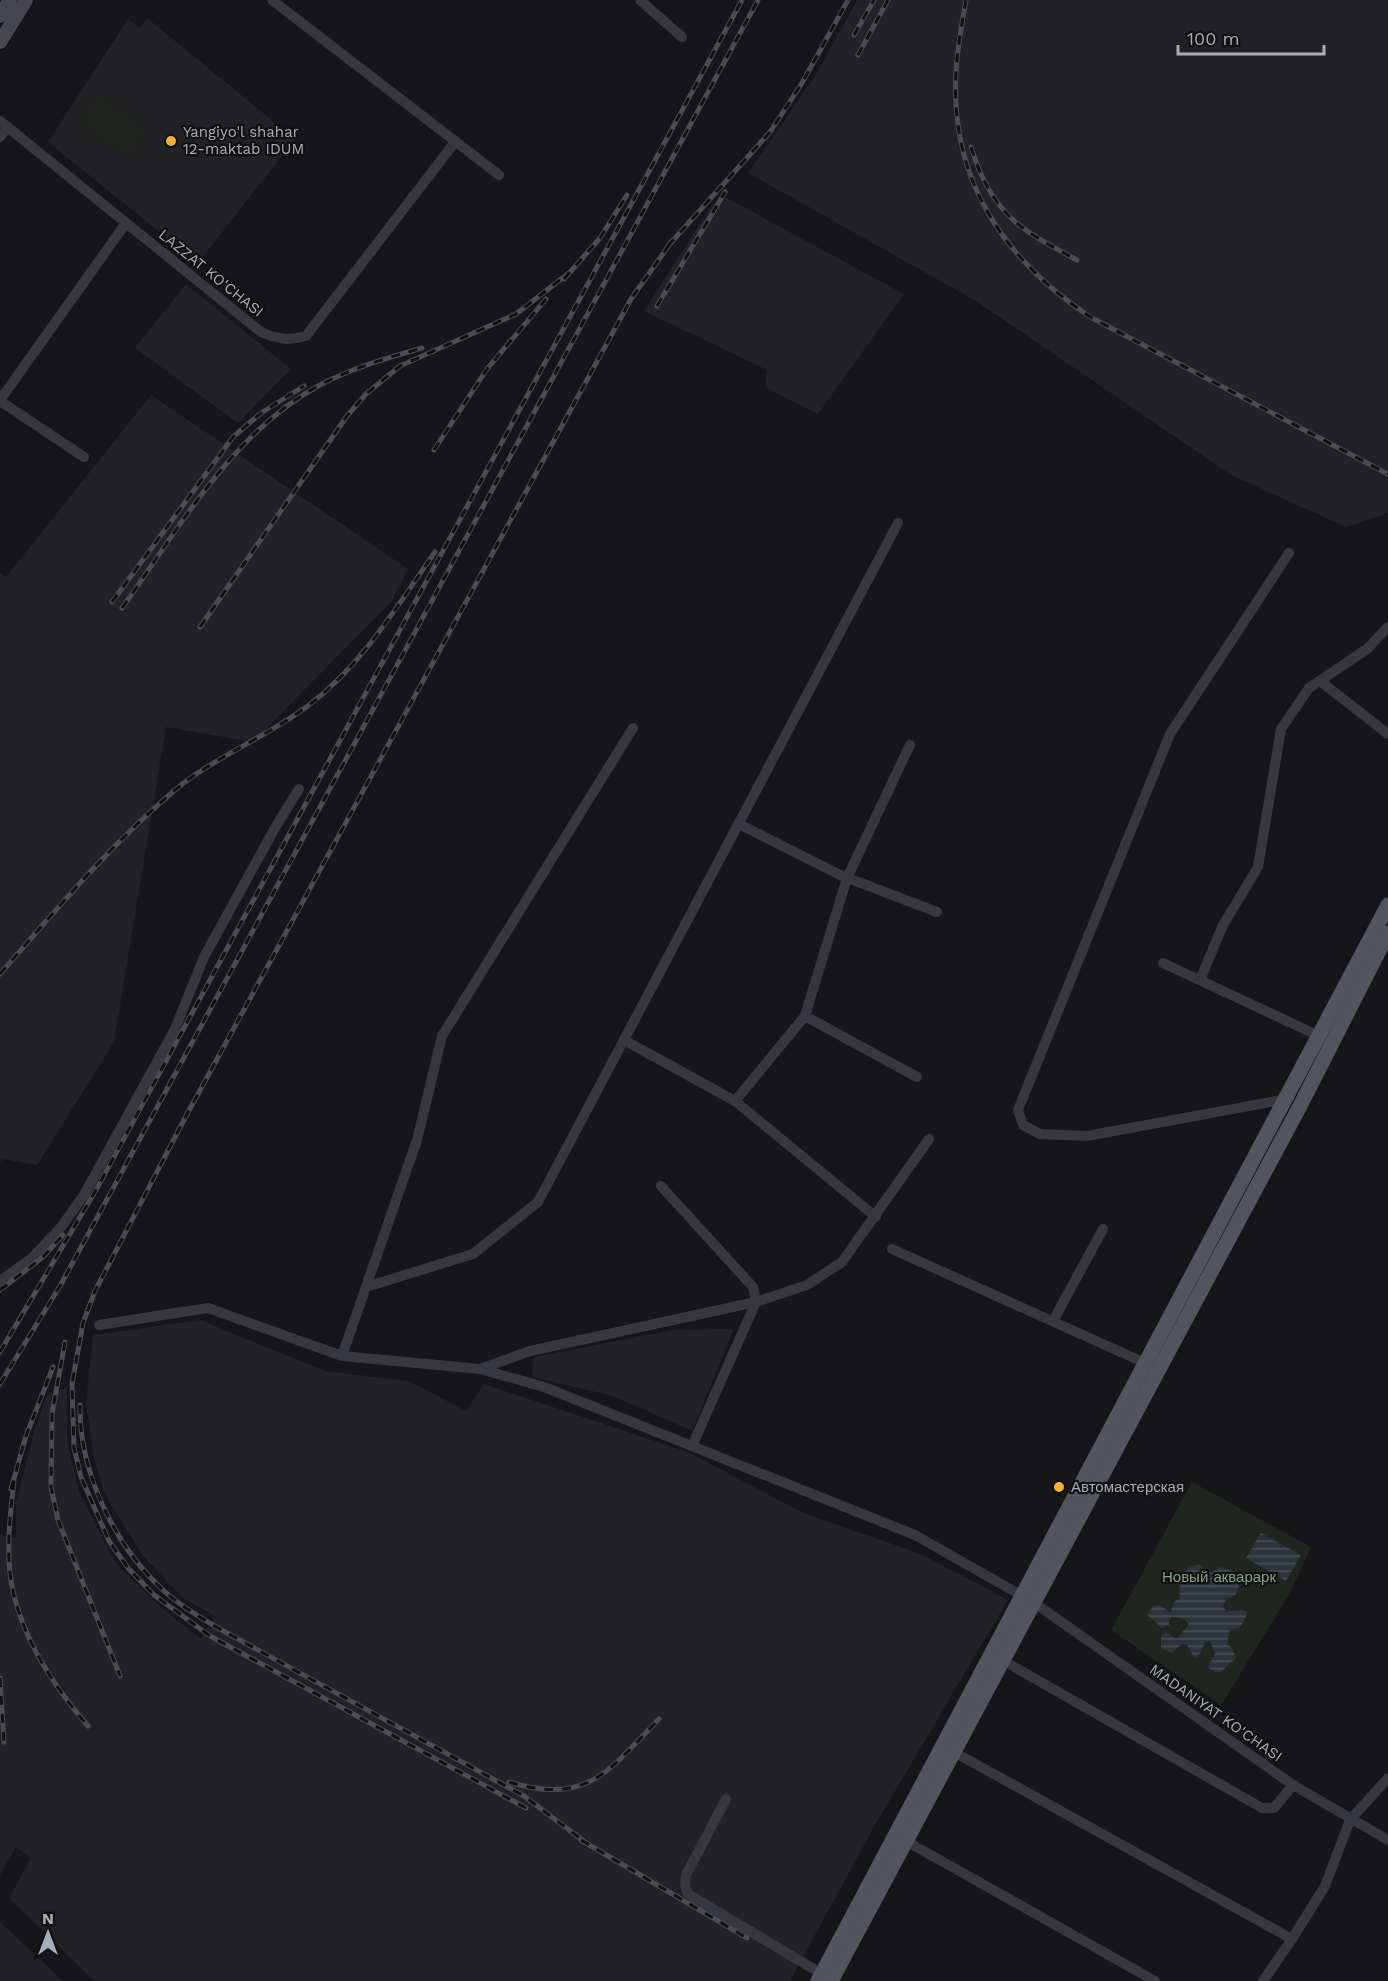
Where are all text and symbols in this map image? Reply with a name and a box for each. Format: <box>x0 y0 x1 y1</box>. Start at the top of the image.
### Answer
scale bar <box>1178 18 1324 56</box>
text: 100 m <box>1187 28 1240 49</box>
place label: Yangiyo'l shahar 12-maktab IDUM <box>183 123 304 158</box>
marker: Yangiyo'l shahar 12-maktab IDUM <box>164 134 178 148</box>
street label: LAZZAT KO'CHASI <box>155 225 267 321</box>
place label: Автомастерская <box>1071 1478 1184 1496</box>
marker: Автомастерская <box>1052 1480 1066 1494</box>
park label: Новый акварарк <box>1162 1568 1276 1586</box>
street label: MADANIYAT KO'CHASI <box>1146 1660 1286 1766</box>
north arrow <box>18 1903 78 1963</box>
text: N <box>42 1909 54 1928</box>

